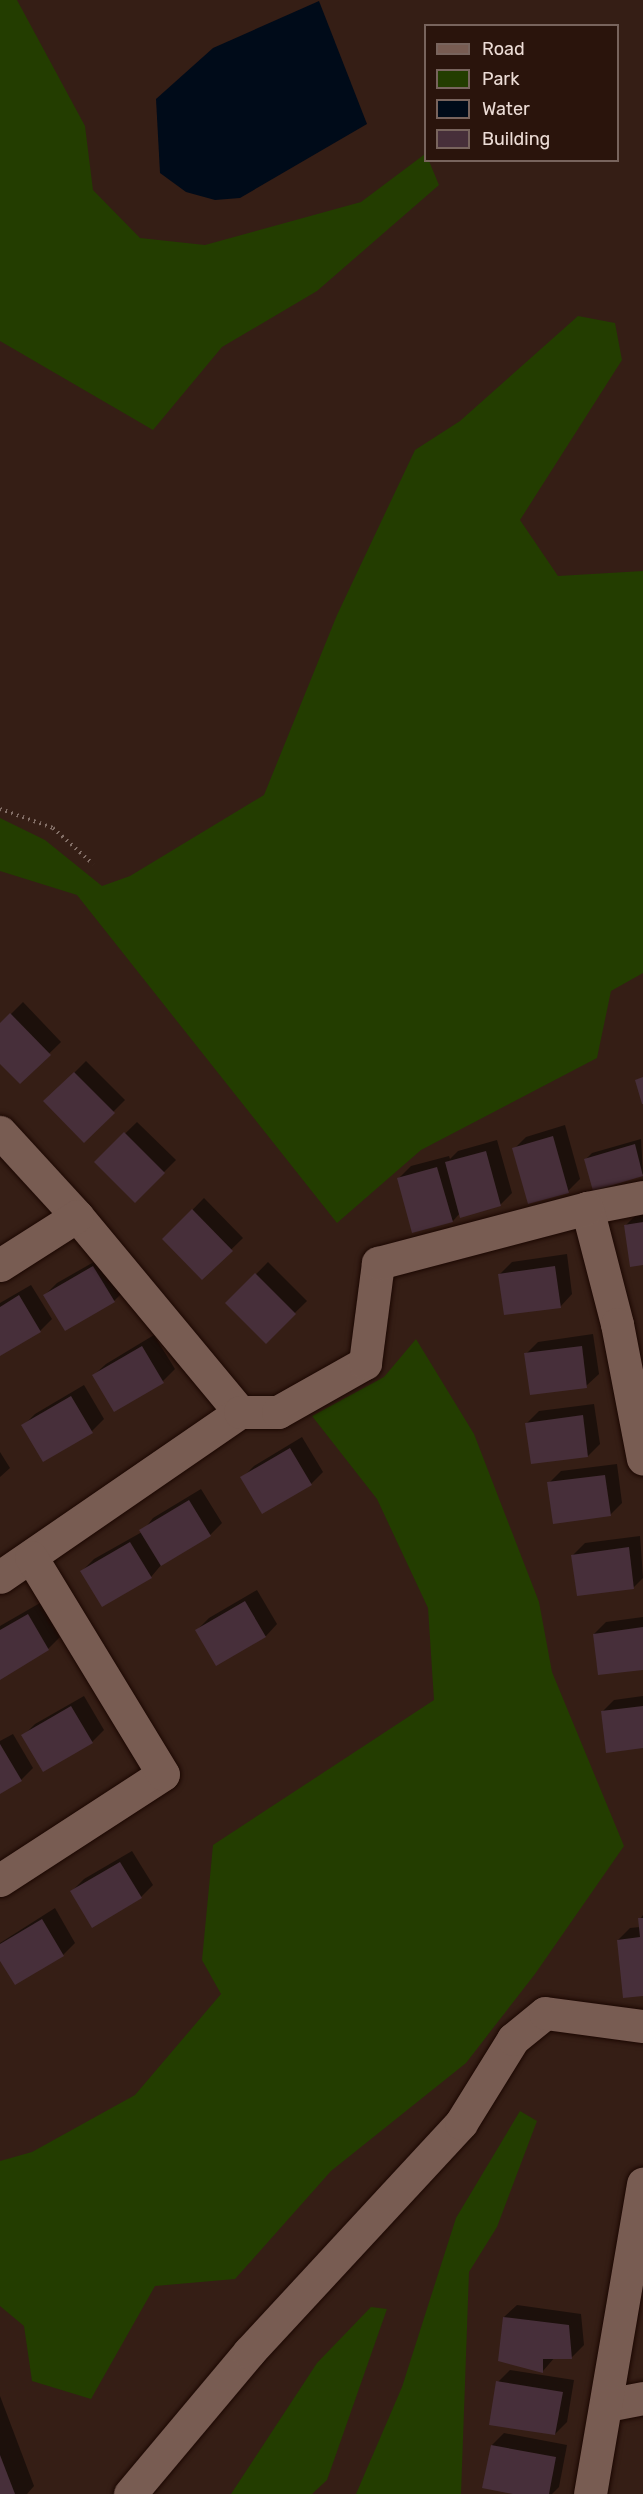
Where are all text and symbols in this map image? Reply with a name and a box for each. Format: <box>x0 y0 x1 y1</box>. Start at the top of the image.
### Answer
legend <box>424 24 619 162</box>
text: Road <box>482 38 525 60</box>
text: Park <box>482 68 519 90</box>
text: Water <box>482 98 530 120</box>
text: Building <box>482 128 550 150</box>

